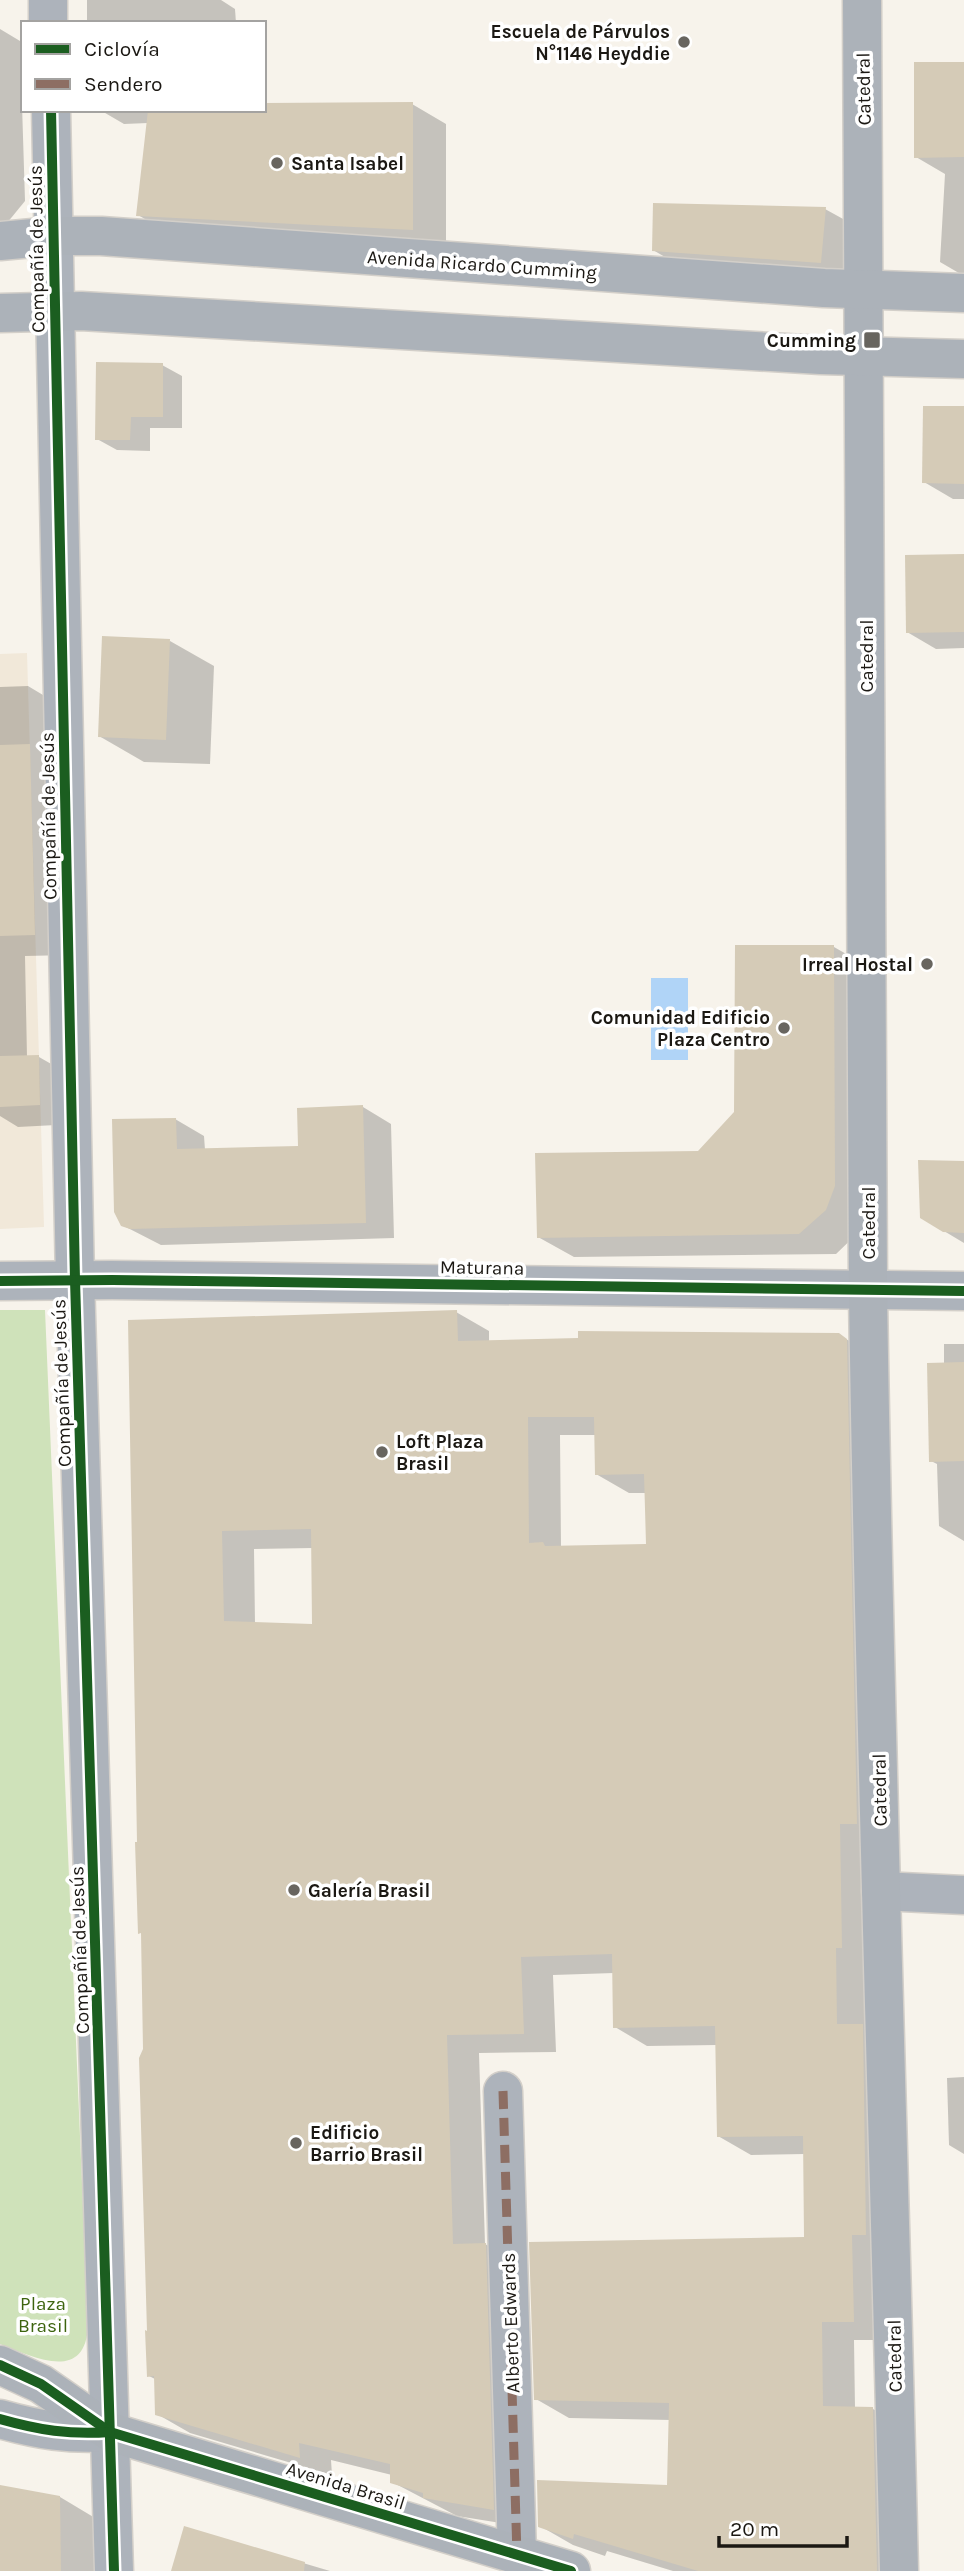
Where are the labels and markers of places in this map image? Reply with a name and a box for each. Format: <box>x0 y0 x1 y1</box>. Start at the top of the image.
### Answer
place label: Escuela de Párvulos N°1146 Heyddie <box>491 21 670 65</box>
marker: Escuela de Párvulos N°1146 Heyddie <box>676 34 692 50</box>
place label: Santa Isabel <box>291 153 404 175</box>
marker: Santa Isabel <box>269 155 285 171</box>
place label: Cumming <box>767 330 856 352</box>
marker: Cumming <box>862 330 882 350</box>
place label: Irreal Hostal <box>802 954 913 976</box>
marker: Irreal Hostal <box>919 956 935 972</box>
place label: Comunidad Edificio Plaza Centro <box>591 1007 770 1051</box>
marker: Comunidad Edificio Plaza Centro <box>776 1020 792 1036</box>
place label: Loft Plaza Brasil <box>396 1431 484 1475</box>
marker: Loft Plaza Brasil <box>374 1444 390 1460</box>
place label: Galería Brasil <box>308 1880 430 1902</box>
marker: Galería Brasil <box>286 1882 302 1898</box>
place label: Edificio Barrio Brasil <box>310 2122 423 2166</box>
marker: Edificio Barrio Brasil <box>288 2135 304 2151</box>

